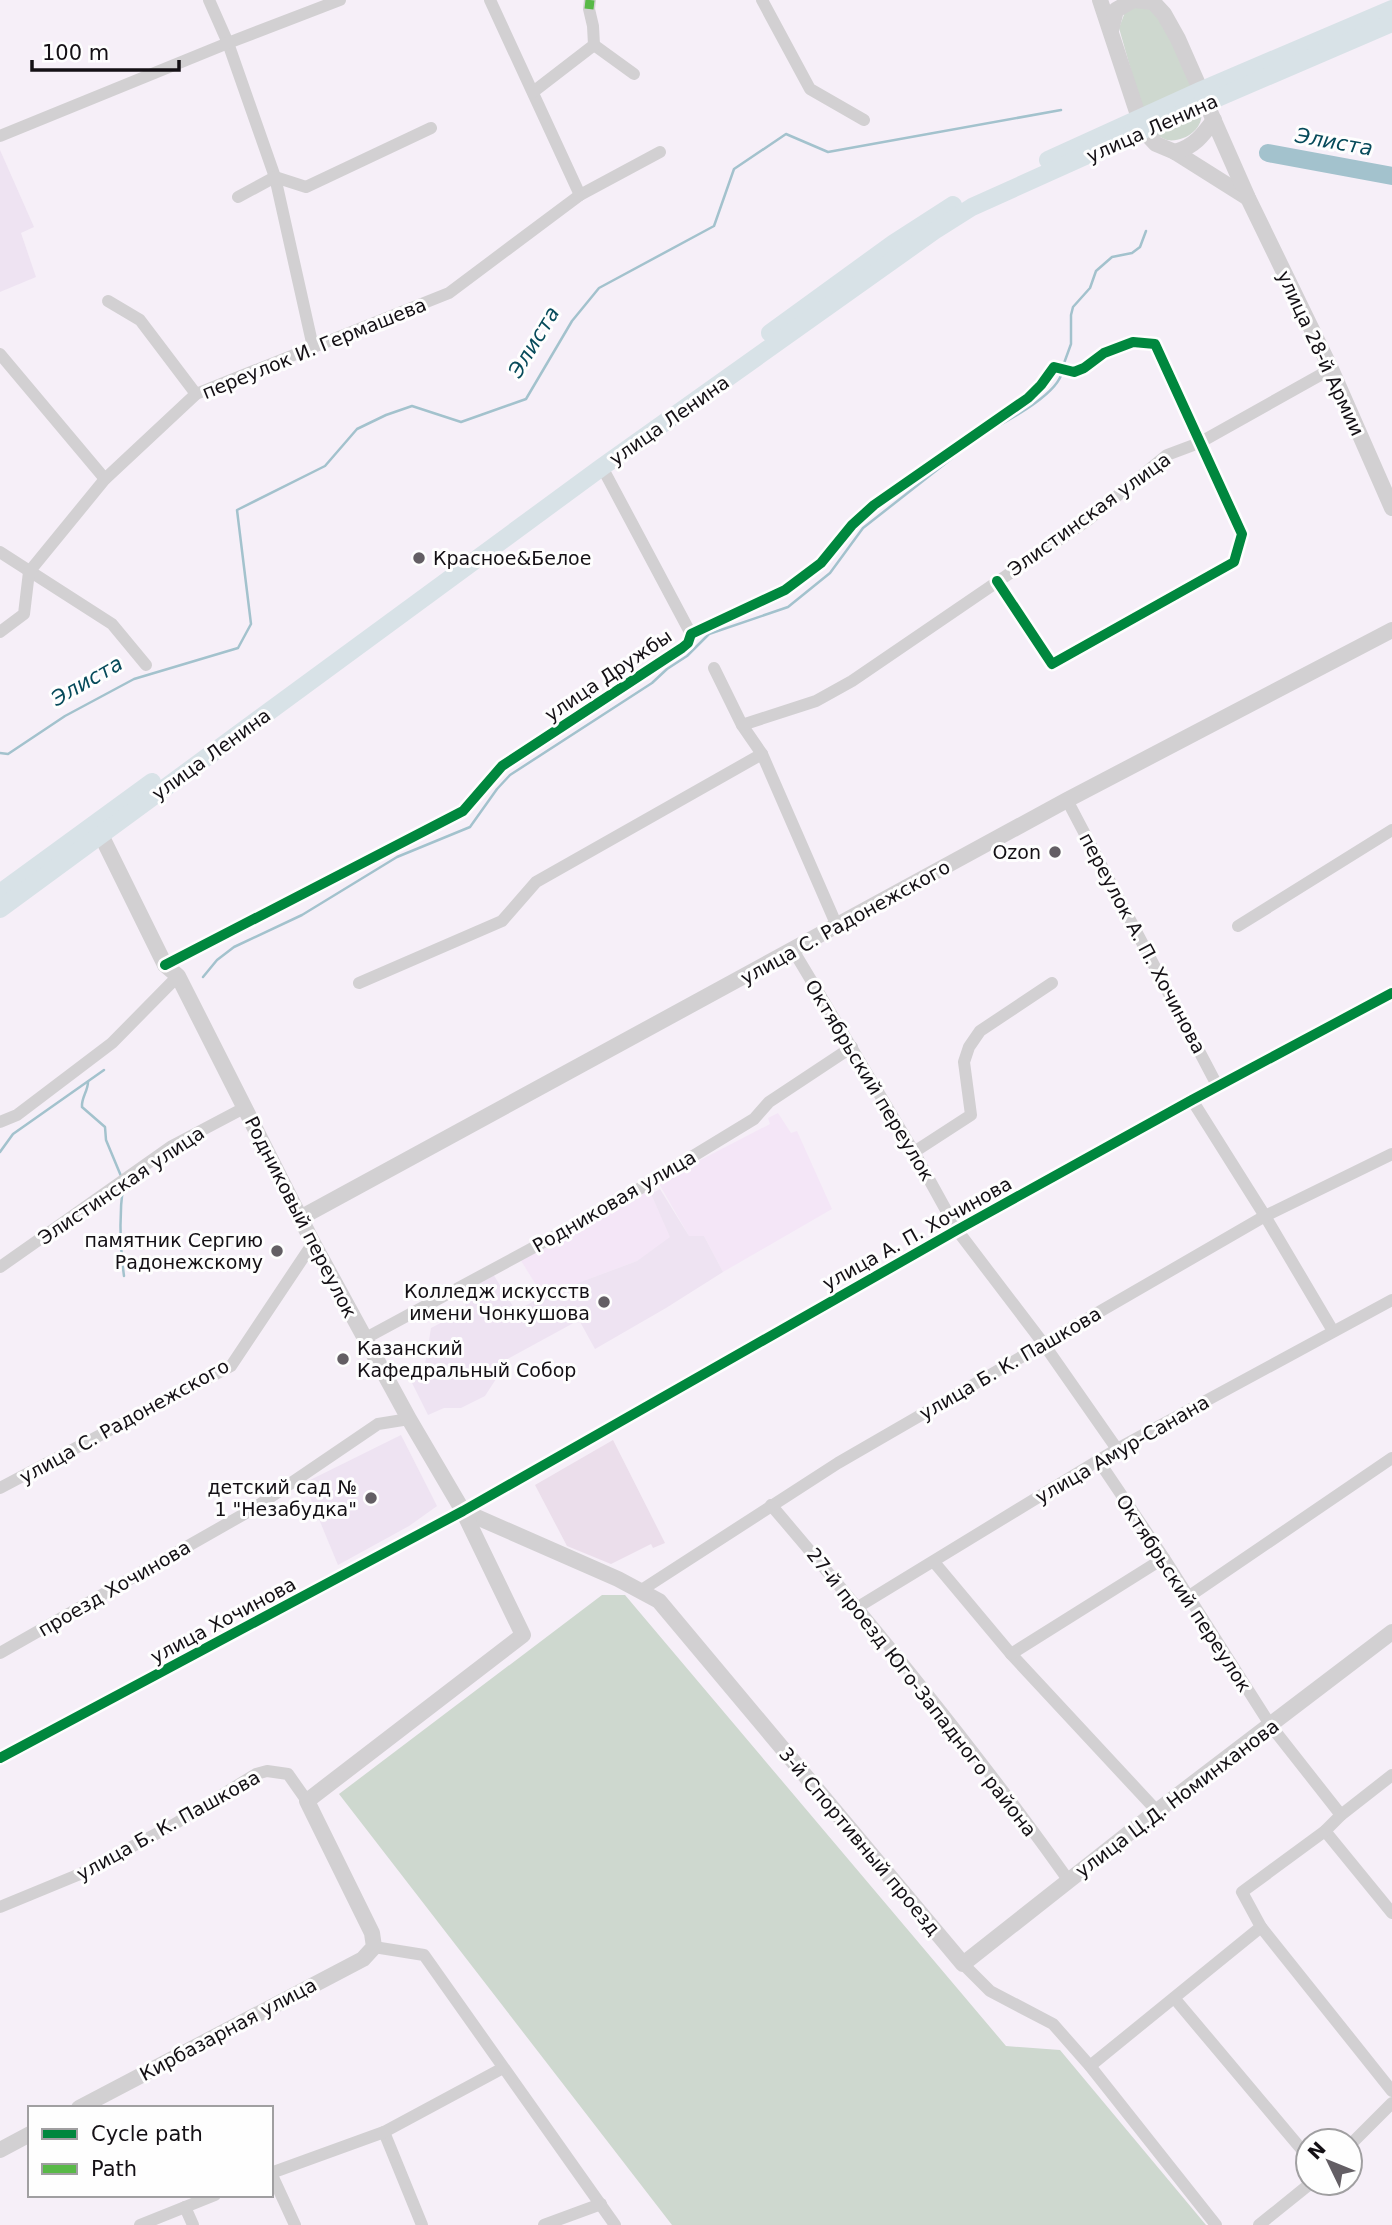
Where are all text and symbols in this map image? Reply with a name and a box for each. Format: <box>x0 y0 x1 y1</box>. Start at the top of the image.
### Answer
scale bar <box>32 28 178 72</box>
text: 100 m <box>42 41 109 65</box>
street label: улица Ленина <box>1083 89 1221 167</box>
water label: Элиста <box>1292 123 1375 161</box>
street label: улица 28-й Армии <box>1273 267 1369 439</box>
street label: переулок И. Гермашева <box>199 293 429 403</box>
water label: Элиста <box>503 302 564 383</box>
street label: улица Ленина <box>605 371 733 469</box>
street label: Элистинская улица <box>1003 448 1175 580</box>
place label: Красное&Белое <box>433 547 591 569</box>
marker: Красное&Белое <box>411 550 427 566</box>
street label: улица Дружбы <box>540 624 676 726</box>
water label: Элиста <box>46 651 127 711</box>
street label: улица Ленина <box>147 704 275 804</box>
street label: переулок А. П. Хочинова <box>1075 829 1211 1057</box>
place label: Ozon <box>992 841 1041 863</box>
marker: Ozon <box>1047 844 1063 860</box>
street label: улица С. Радонежского <box>736 855 954 989</box>
street label: Октябрьский переулок <box>801 975 939 1185</box>
street label: Родниковый переулок <box>241 1113 361 1321</box>
street label: Элистинская улица <box>34 1121 208 1249</box>
street label: Родниковая улица <box>529 1145 699 1257</box>
street label: улица А. П. Хочинова <box>819 1172 1015 1294</box>
place label: памятник Сергию Радонежскому <box>84 1229 263 1273</box>
marker: памятник Сергию Радонежскому <box>269 1243 285 1259</box>
place label: Колледж искусств имени Чонкушова <box>404 1280 590 1324</box>
marker: Колледж искусств имени Чонкушова <box>596 1294 612 1310</box>
street label: улица Б. К. Пашкова <box>915 1302 1105 1424</box>
place label: Казанский Кафедральный Собор <box>357 1337 576 1381</box>
marker: Казанский Кафедральный Собор <box>335 1351 351 1367</box>
street label: улица С. Радонежского <box>15 1354 233 1488</box>
street label: улица Амур-Санана <box>1031 1390 1213 1508</box>
place label: детский сад № 1 "Незабудка" <box>207 1476 357 1520</box>
marker: детский сад № 1 "Незабудка" <box>363 1490 379 1506</box>
street label: Октябрьский переулок <box>1112 1490 1256 1696</box>
street label: проезд Хочинова <box>34 1535 194 1641</box>
street label: 27-й проезд Юго-Западного района <box>803 1543 1041 1841</box>
street label: улица Хочинова <box>147 1572 299 1668</box>
street label: улица Ц.Д. Номинханова <box>1071 1714 1283 1882</box>
street label: 3-й Спортивный проезд <box>775 1743 945 1939</box>
street label: улица Б. К. Пашкова <box>72 1765 264 1885</box>
street label: Кирбазарная улица <box>136 1973 320 2085</box>
legend <box>28 2106 273 2197</box>
text: Cycle path <box>91 2122 203 2146</box>
north arrow <box>1294 2127 1364 2197</box>
text: N <box>1303 2137 1330 2164</box>
text: Path <box>91 2157 137 2181</box>

